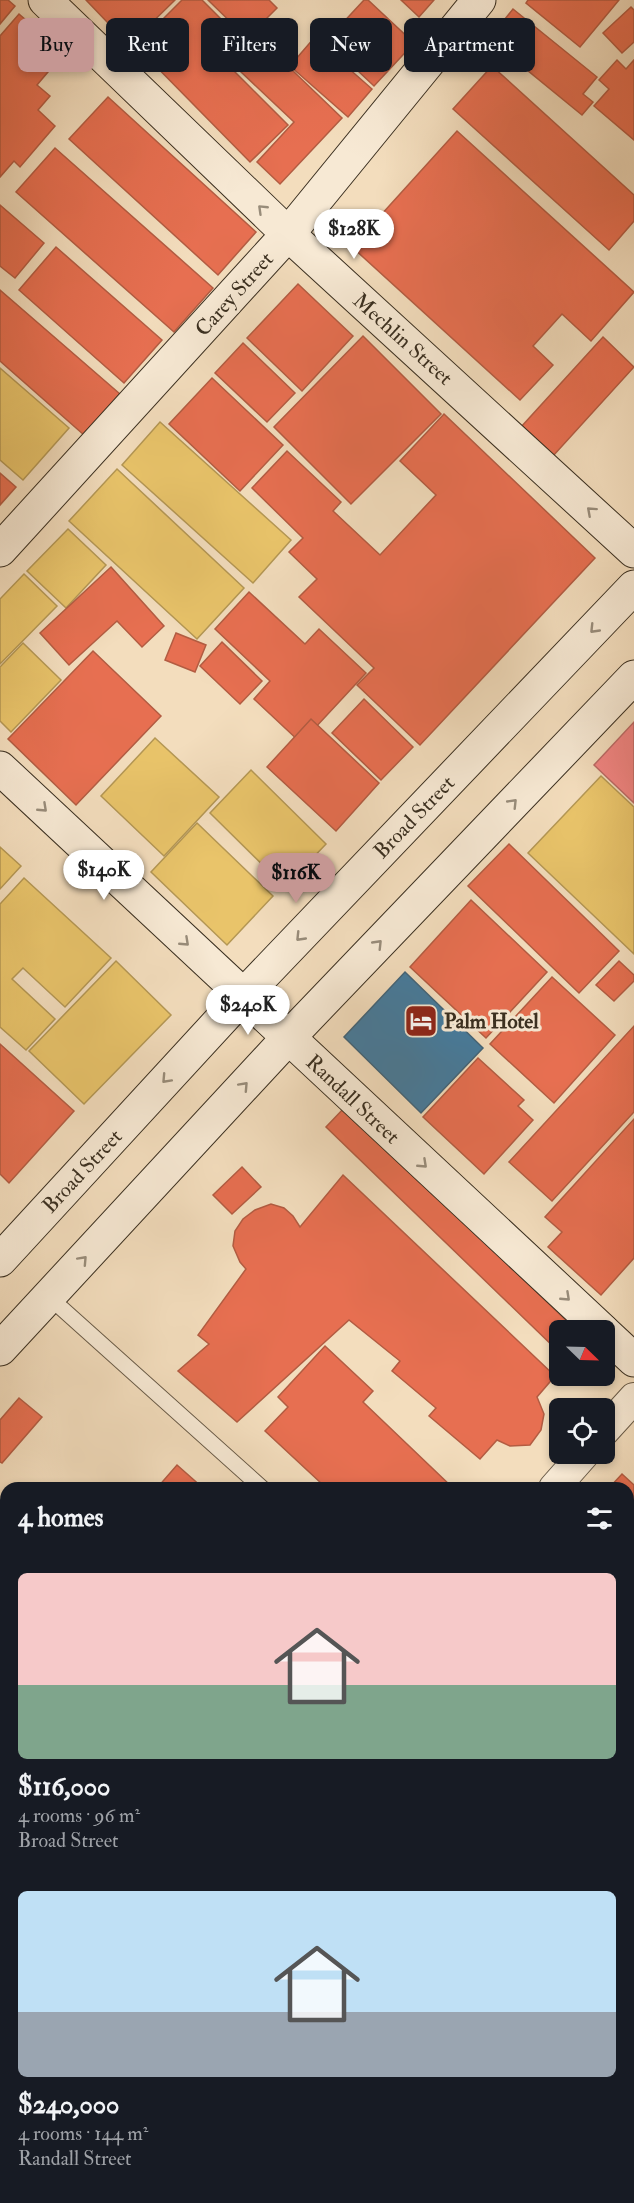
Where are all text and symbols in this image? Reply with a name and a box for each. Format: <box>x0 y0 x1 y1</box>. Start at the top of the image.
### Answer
chip: Buy <box>18 18 94 72</box>
chip: Rent <box>106 18 189 72</box>
chip: Filters <box>201 18 298 72</box>
chip: New <box>310 18 392 72</box>
chip: Apartment <box>404 18 535 72</box>
one-way arrow <box>258 205 268 216</box>
pin: $128K <box>312 209 396 260</box>
text: $128K <box>328 216 380 241</box>
street label: Carey Street <box>189 246 280 342</box>
street label: Mechlin Street <box>347 287 458 391</box>
one-way arrow <box>587 507 598 518</box>
one-way arrow <box>590 621 601 632</box>
street label: Broad Street <box>368 770 461 865</box>
one-way arrow <box>505 800 516 811</box>
one-way arrow <box>36 801 46 812</box>
pin: $140K <box>62 850 146 901</box>
pin: $116K <box>254 853 338 904</box>
text: $140K <box>77 857 131 882</box>
text: $116K <box>271 860 321 885</box>
one-way arrow <box>296 930 307 941</box>
one-way arrow <box>178 935 188 946</box>
one-way arrow <box>371 941 382 951</box>
pin: $240K <box>206 985 290 1036</box>
text: $240K <box>220 992 276 1017</box>
hotel icon: Palm Hotel <box>403 1003 439 1039</box>
place label: Palm Hotel <box>444 1008 539 1035</box>
street label: Randall Street <box>300 1049 406 1150</box>
one-way arrow <box>162 1073 173 1083</box>
one-way arrow <box>237 1082 248 1093</box>
street label: Broad Street <box>37 1123 128 1219</box>
one-way arrow <box>417 1157 427 1168</box>
one-way arrow <box>75 1256 86 1267</box>
one-way arrow <box>559 1290 570 1301</box>
north arrow <box>549 1320 615 1386</box>
map controls <box>549 1320 615 1464</box>
button: locate <box>549 1398 615 1464</box>
text: 4 homes <box>18 1502 104 1534</box>
icon: filters <box>583 1502 616 1535</box>
icon: home <box>263 1612 371 1720</box>
text: $116,000 <box>18 1771 110 1803</box>
text: 4 rooms · 96 m² <box>18 1803 140 1828</box>
text: Broad Street <box>18 1828 119 1853</box>
icon: home <box>263 1930 371 2038</box>
text: $240,000 <box>18 2089 119 2121</box>
text: 4 rooms · 144 m² <box>18 2121 148 2146</box>
text: Randall Street <box>18 2146 132 2171</box>

